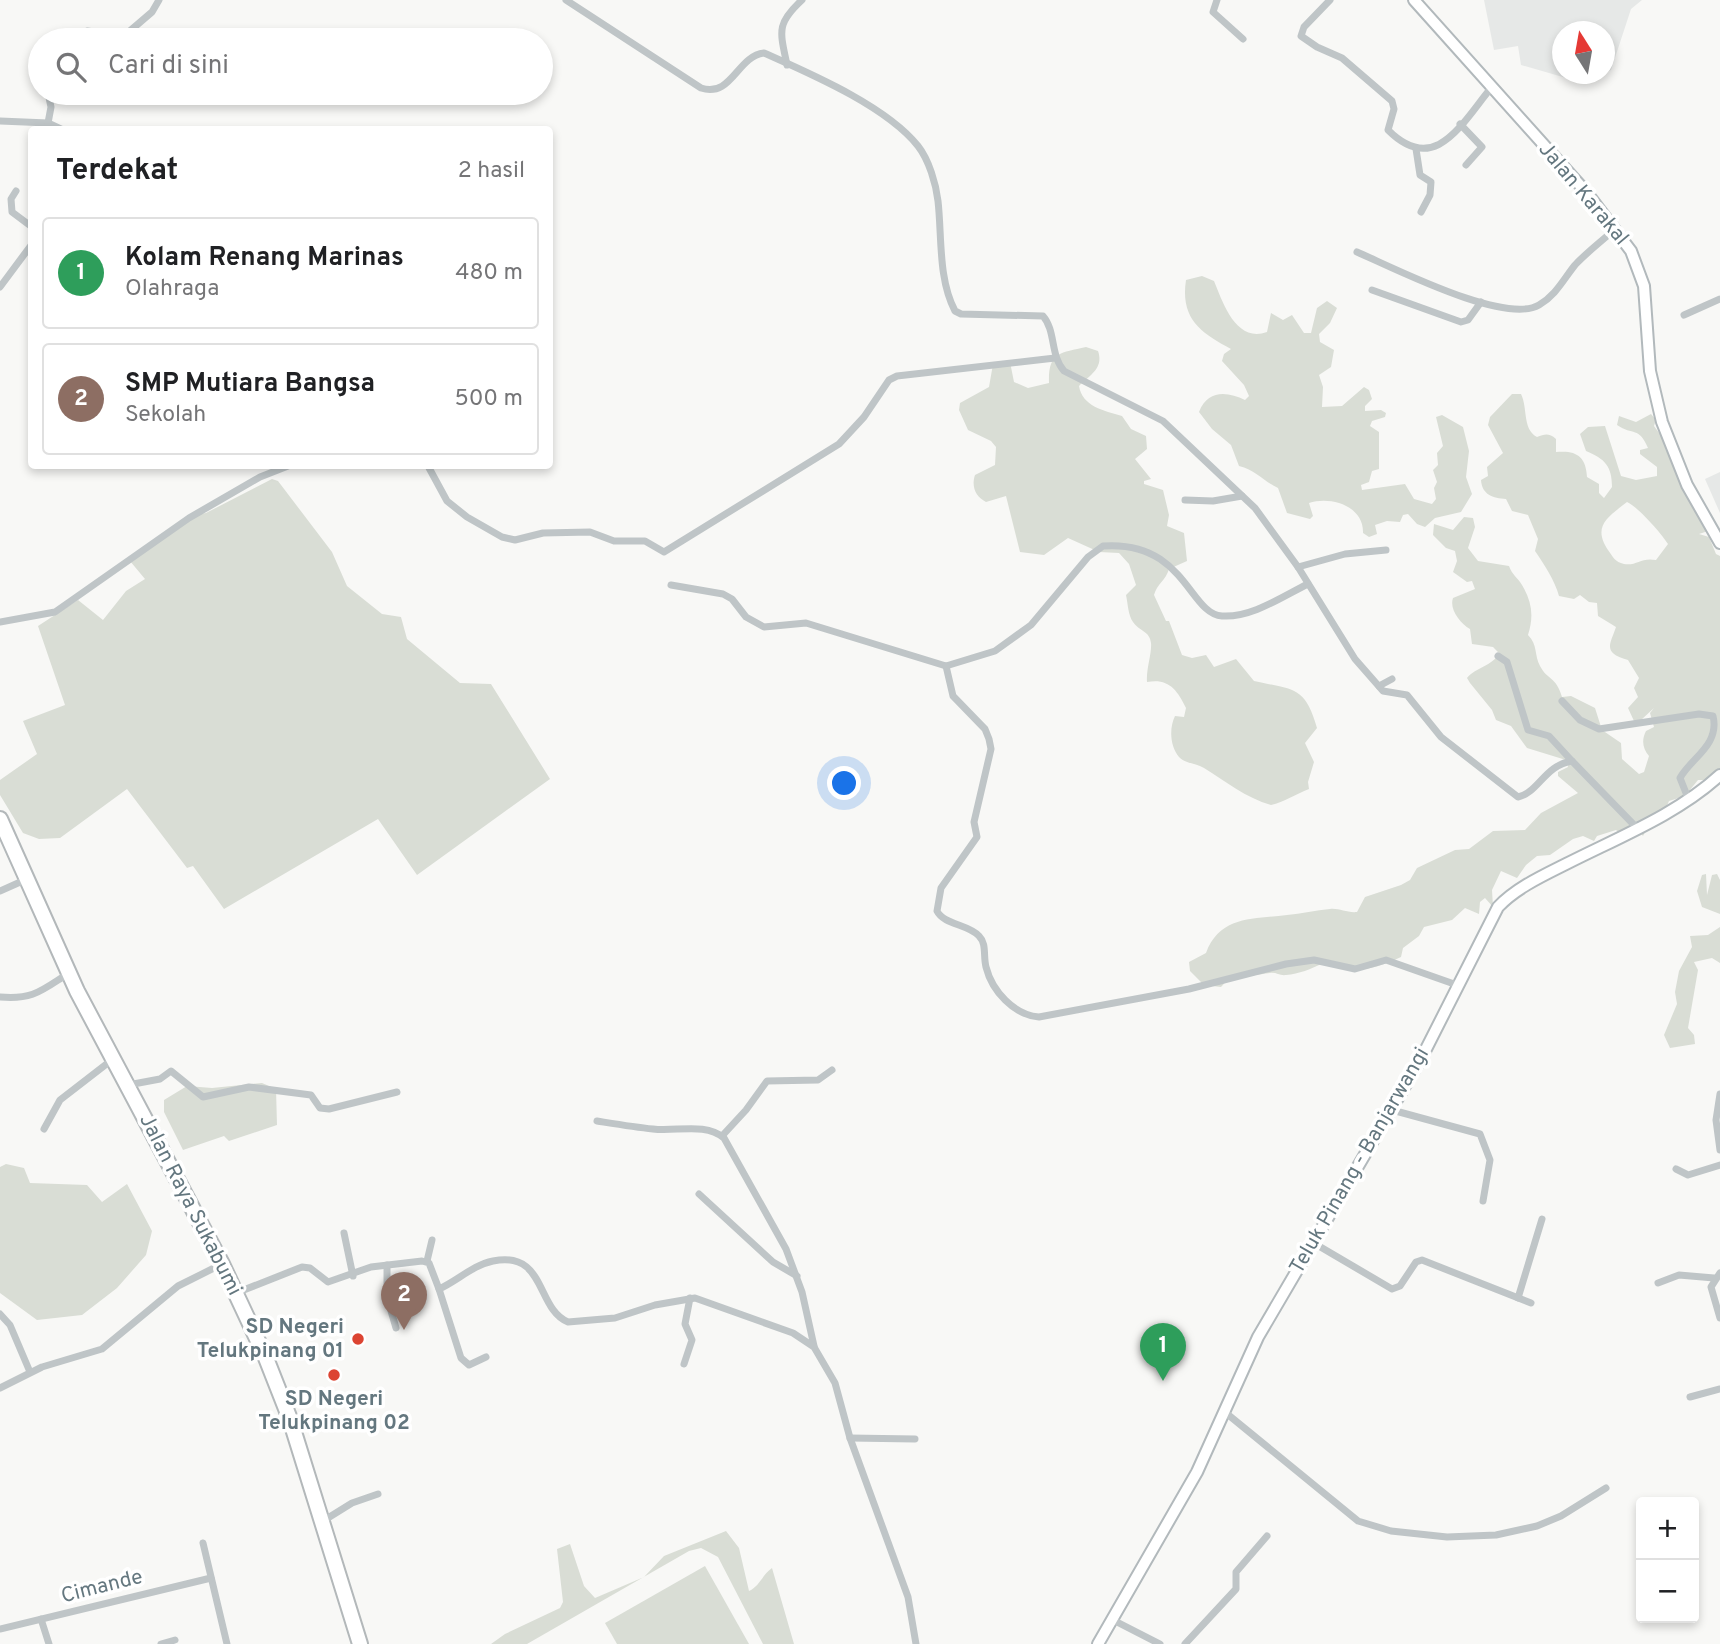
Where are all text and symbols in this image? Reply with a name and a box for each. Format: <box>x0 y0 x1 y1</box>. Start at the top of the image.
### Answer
north arrow <box>1552 21 1615 84</box>
search box <box>28 28 553 105</box>
icon: search <box>52 48 90 86</box>
text: Cari di sini <box>108 50 229 83</box>
street label: Jalan Karakal <box>1532 137 1634 251</box>
text: Terdekat <box>56 153 178 190</box>
text: 2 hasil <box>458 157 525 186</box>
text: Kolam Renang Marinas <box>125 242 404 275</box>
text: 1 <box>76 259 86 288</box>
text: 480 m <box>455 259 523 288</box>
text: Olahraga <box>125 275 219 304</box>
text: SMP Mutiara Bangsa <box>125 368 375 401</box>
text: 2 <box>74 385 88 414</box>
text: 500 m <box>455 385 523 414</box>
text: Sekolah <box>125 401 206 430</box>
your location <box>827 766 861 800</box>
street label: Teluk Pinang - Banjarwangi <box>1284 1043 1436 1279</box>
street label: Jalan Raya Sukabumi <box>132 1110 248 1300</box>
pin: 2 <box>381 1272 427 1330</box>
place label: SD Negeri Telukpinang 01 <box>197 1314 344 1365</box>
pin: 1 <box>1140 1323 1186 1381</box>
marker: SD Negeri Telukpinang 01 <box>350 1331 366 1347</box>
marker: SD Negeri Telukpinang 02 <box>326 1367 342 1383</box>
place label: SD Negeri Telukpinang 02 <box>258 1386 410 1437</box>
map controls <box>1636 1497 1699 1623</box>
button: + <box>1636 1497 1699 1560</box>
button: − <box>1636 1560 1699 1623</box>
street label: Cimande <box>58 1564 146 1610</box>

